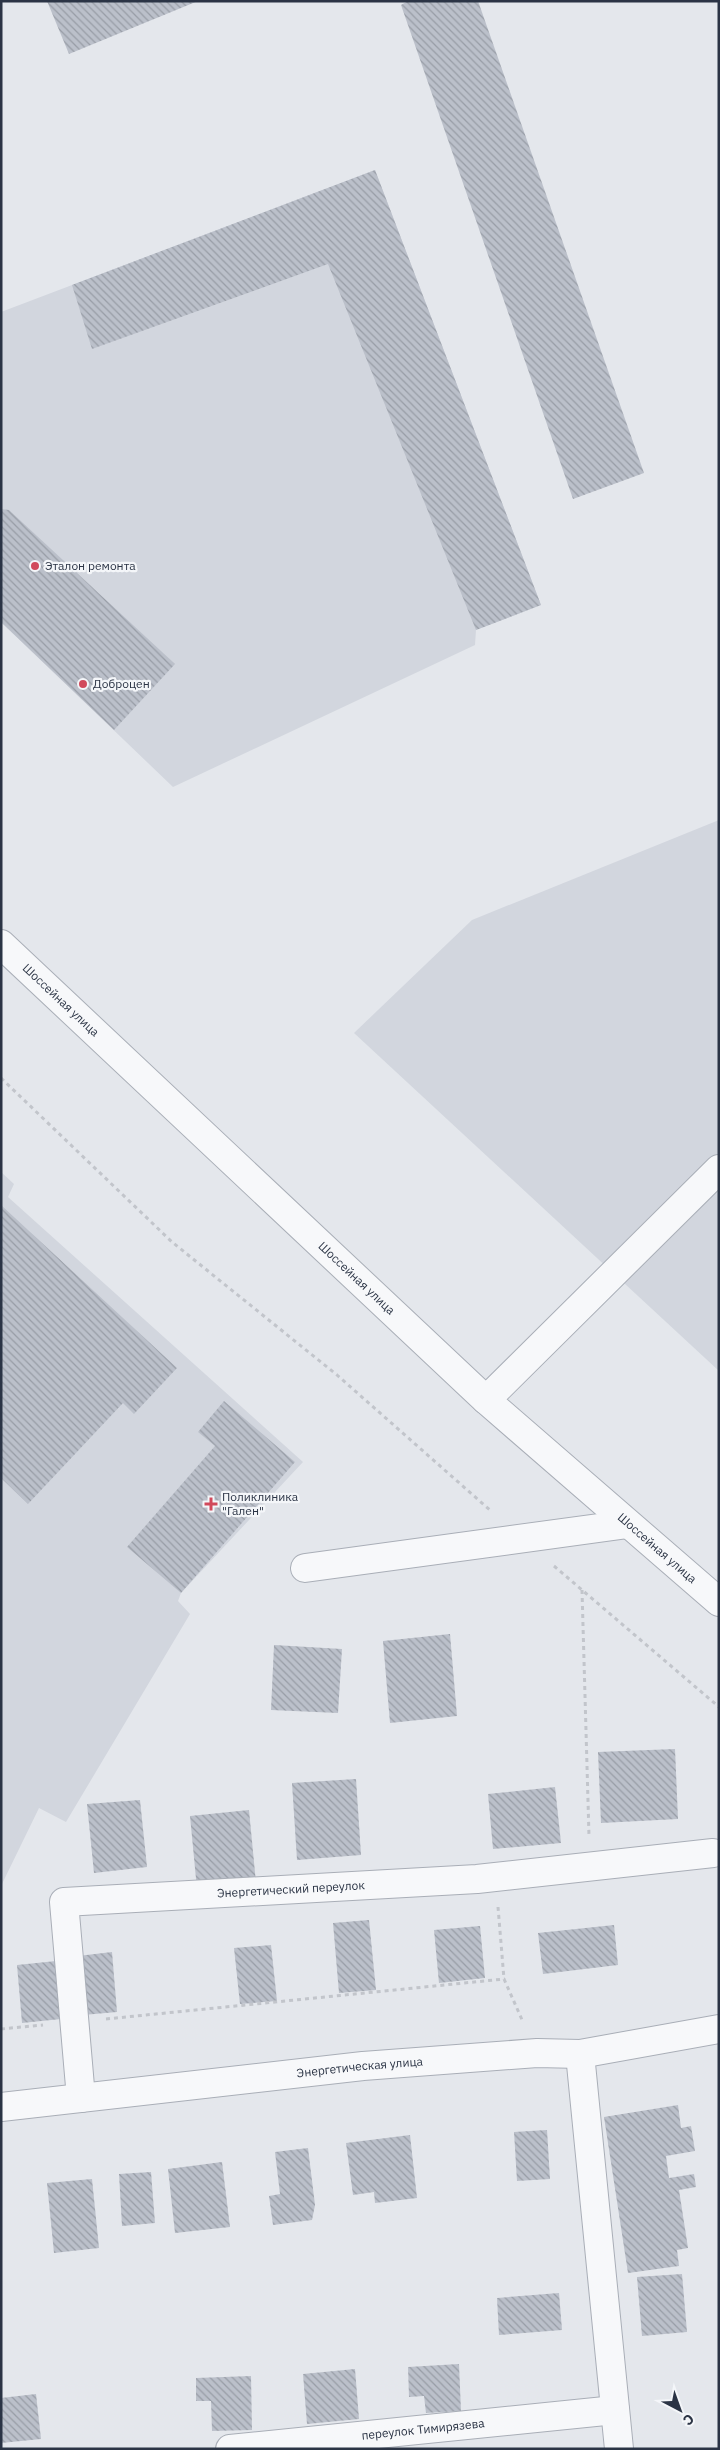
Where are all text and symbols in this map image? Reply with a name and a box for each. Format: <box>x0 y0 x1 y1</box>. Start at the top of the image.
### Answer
place label: Эталон ремонта <box>45 558 136 573</box>
marker: Эталон ремонта <box>29 560 41 572</box>
place label: Доброцен <box>93 676 150 691</box>
marker: Доброцен <box>77 678 89 690</box>
street label: Шоссейная улица <box>20 960 103 1040</box>
street label: Шоссейная улица <box>315 1238 399 1318</box>
place label: Поликлиника "Гален" <box>222 1489 299 1518</box>
marker: Поликлиника "Гален" <box>204 1497 218 1511</box>
street label: Шоссейная улица <box>615 1509 700 1587</box>
street label: Энергетический переулок <box>217 1877 366 1900</box>
street label: Энергетическая улица <box>296 2053 424 2080</box>
north arrow <box>655 2385 705 2435</box>
text: С <box>679 2410 698 2430</box>
street label: переулок Тимирязева <box>361 2415 486 2443</box>

